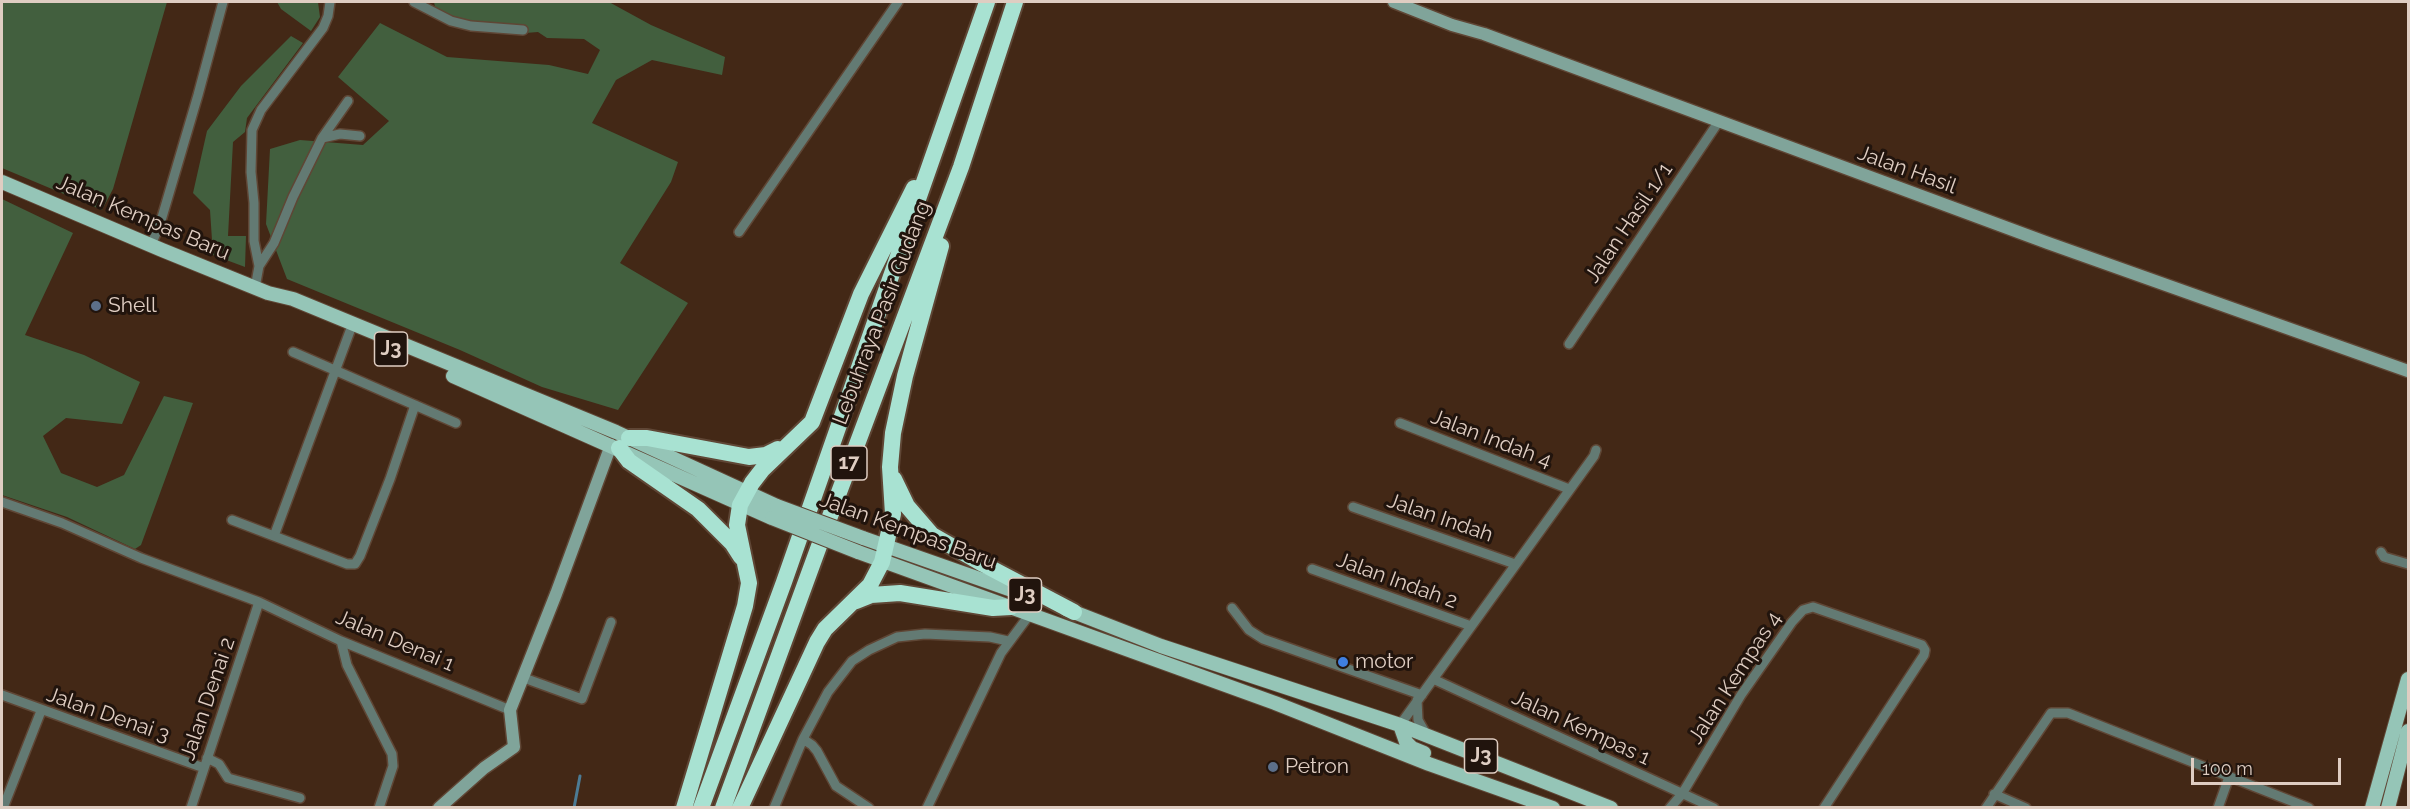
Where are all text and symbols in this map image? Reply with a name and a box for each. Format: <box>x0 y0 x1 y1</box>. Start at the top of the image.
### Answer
street label: Jalan Hasil <box>1854 140 1960 200</box>
street label: Jalan Hasil 1/1 <box>1580 158 1678 288</box>
street label: Jalan Kempas Baru <box>53 170 233 266</box>
street label: Lebuhraya Pasir Gudang <box>828 198 936 428</box>
place label: Shell <box>108 293 157 319</box>
marker: Shell <box>89 299 103 313</box>
road number: J3 <box>374 332 408 366</box>
street label: Jalan Indah 4 <box>1427 404 1555 474</box>
road number: 17 <box>831 446 867 480</box>
street label: Jalan Kempas Baru <box>816 487 1000 575</box>
street label: Jalan Indah <box>1384 488 1496 548</box>
street label: Jalan Indah 2 <box>1333 548 1461 614</box>
road number: J3 <box>1008 578 1042 612</box>
street label: Jalan Denai 1 <box>332 605 458 677</box>
street label: Jalan Kempas 4 <box>1683 607 1787 749</box>
street label: Jalan Denai 2 <box>175 634 241 764</box>
place label: motor <box>1355 649 1413 675</box>
marker: motor <box>1336 655 1350 669</box>
street label: Jalan Denai 3 <box>43 682 173 748</box>
street label: Jalan Kempas 1 <box>1508 685 1654 771</box>
road number: J3 <box>1464 739 1498 773</box>
scale bar <box>2194 746 2344 784</box>
place label: Petron <box>1285 754 1349 780</box>
text: 100 m <box>2202 758 2253 779</box>
marker: Petron <box>1266 760 1280 774</box>

